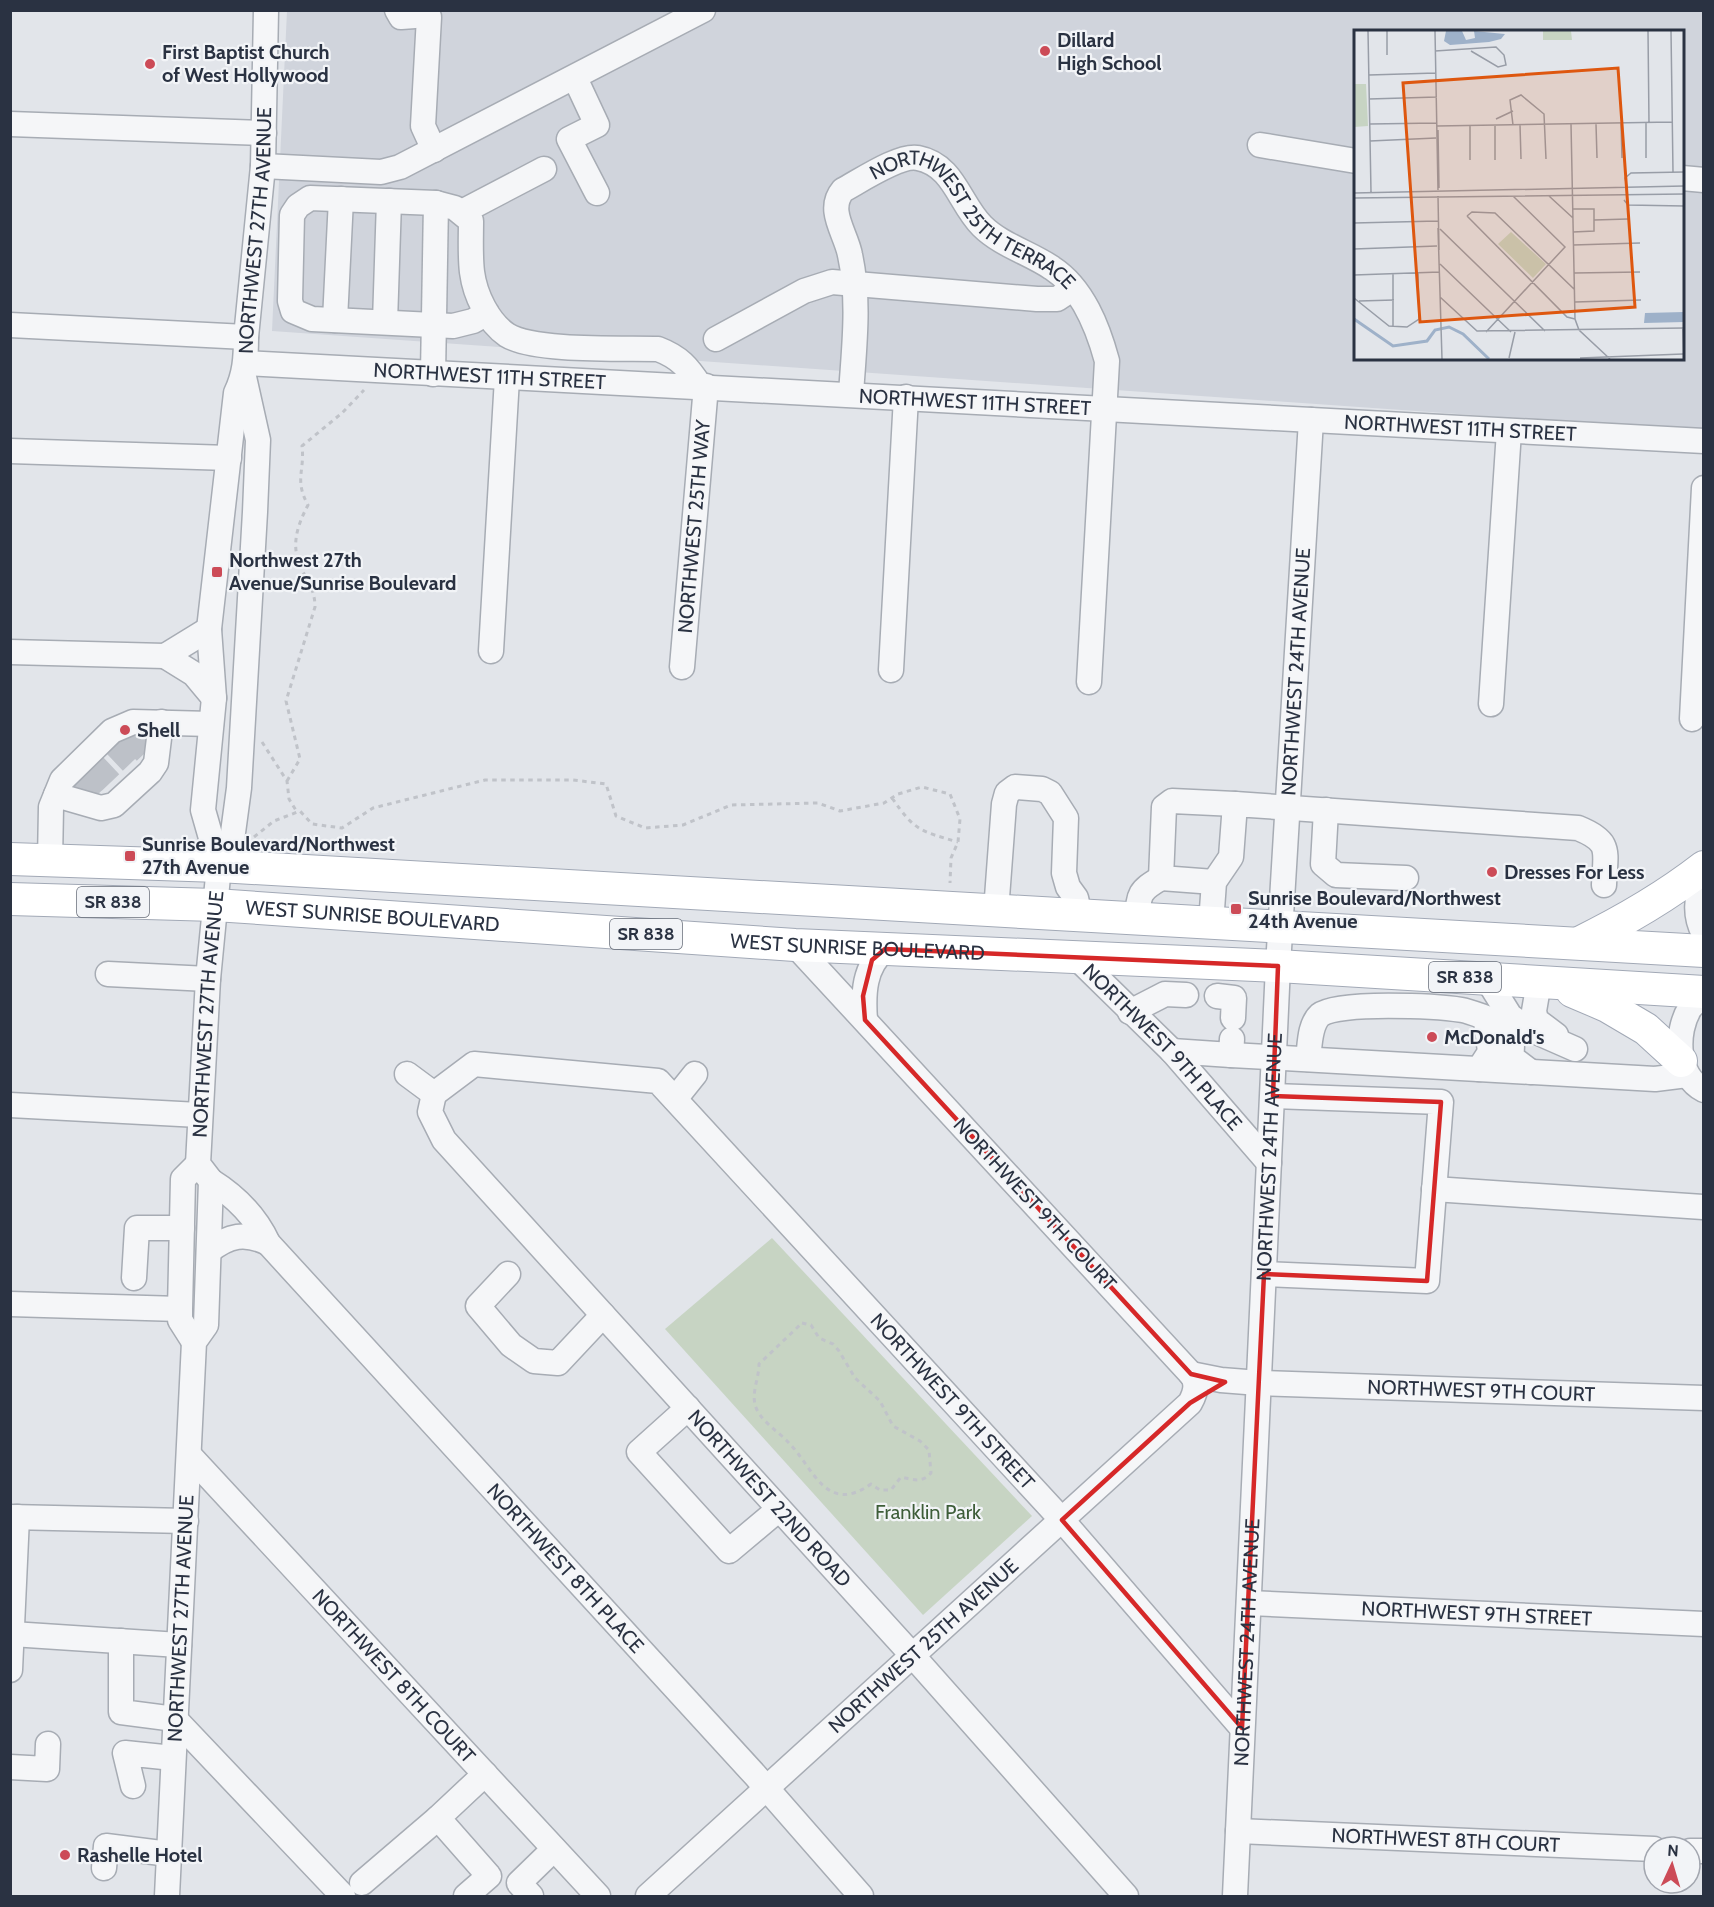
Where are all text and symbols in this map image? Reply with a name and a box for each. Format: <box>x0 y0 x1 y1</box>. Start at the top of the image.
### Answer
place label: Dillard High School <box>1057 28 1162 75</box>
inset map <box>1354 30 1684 360</box>
place label: First Baptist Church of West Hollywood <box>162 40 330 87</box>
marker: Dillard High School <box>1038 44 1052 58</box>
marker: First Baptist Church of West Hollywood <box>143 57 157 71</box>
street label: NORTHWEST 27TH AVENUE <box>234 107 276 354</box>
street label: NORTHWEST 25TH TERRACE <box>865 146 1081 294</box>
street label: NORTHWEST 11TH STREET <box>373 358 607 394</box>
street label: NORTHWEST 11TH STREET <box>858 384 1092 420</box>
street label: NORTHWEST 11TH STREET <box>1343 410 1577 446</box>
street label: NORTHWEST 25TH WAY <box>673 418 715 634</box>
street label: NORTHWEST 24TH AVENUE <box>1276 547 1315 796</box>
place label: Northwest 27th Avenue/Sunrise Boulevard <box>229 548 456 595</box>
marker: Northwest 27th Avenue/Sunrise Boulevard <box>210 565 224 579</box>
place label: Shell <box>137 718 180 742</box>
marker: Shell <box>118 723 132 737</box>
place label: Sunrise Boulevard/Northwest 27th Avenue <box>142 832 395 879</box>
marker: Sunrise Boulevard/Northwest 27th Avenue <box>123 849 137 863</box>
place label: Dresses For Less <box>1504 860 1645 884</box>
marker: Dresses For Less <box>1485 865 1499 879</box>
place label: Sunrise Boulevard/Northwest 24th Avenue <box>1248 886 1501 933</box>
road number: SR 838 <box>77 887 149 917</box>
street label: NORTHWEST 27TH AVENUE <box>187 890 229 1138</box>
street label: WEST SUNRISE BOULEVARD <box>245 895 500 937</box>
marker: Sunrise Boulevard/Northwest 24th Avenue <box>1229 902 1243 916</box>
road number: SR 838 <box>610 919 682 949</box>
street label: WEST SUNRISE BOULEVARD <box>729 929 985 965</box>
street label: NORTHWEST 9TH PLACE <box>1078 959 1247 1135</box>
road number: SR 838 <box>1429 962 1501 992</box>
place label: McDonald's <box>1444 1025 1545 1049</box>
marker: McDonald's <box>1425 1030 1439 1044</box>
street label: NORTHWEST 24TH AVENUE <box>1251 1032 1287 1281</box>
street label: NORTHWEST 9TH COURT <box>949 1112 1122 1296</box>
street label: NORTHWEST 9TH STREET <box>866 1308 1040 1495</box>
street label: NORTHWEST 9TH COURT <box>1367 1375 1596 1406</box>
street label: NORTHWEST 22ND ROAD <box>683 1405 856 1592</box>
street label: NORTHWEST 8TH PLACE <box>482 1478 649 1658</box>
street label: NORTHWEST 27TH AVENUE <box>163 1494 199 1743</box>
park label: Franklin Park <box>875 1500 981 1524</box>
street label: NORTHWEST 24TH AVENUE <box>1229 1518 1264 1767</box>
street label: NORTHWEST 25TH AVENUE <box>823 1553 1023 1738</box>
street label: NORTHWEST 8TH COURT <box>307 1584 481 1768</box>
street label: NORTHWEST 9TH STREET <box>1361 1596 1593 1631</box>
street label: NORTHWEST 8TH COURT <box>1331 1823 1561 1857</box>
north arrow <box>1642 1835 1702 1895</box>
text: N <box>1667 1841 1679 1860</box>
place label: Rashelle Hotel <box>77 1843 202 1867</box>
marker: Rashelle Hotel <box>58 1848 72 1862</box>

